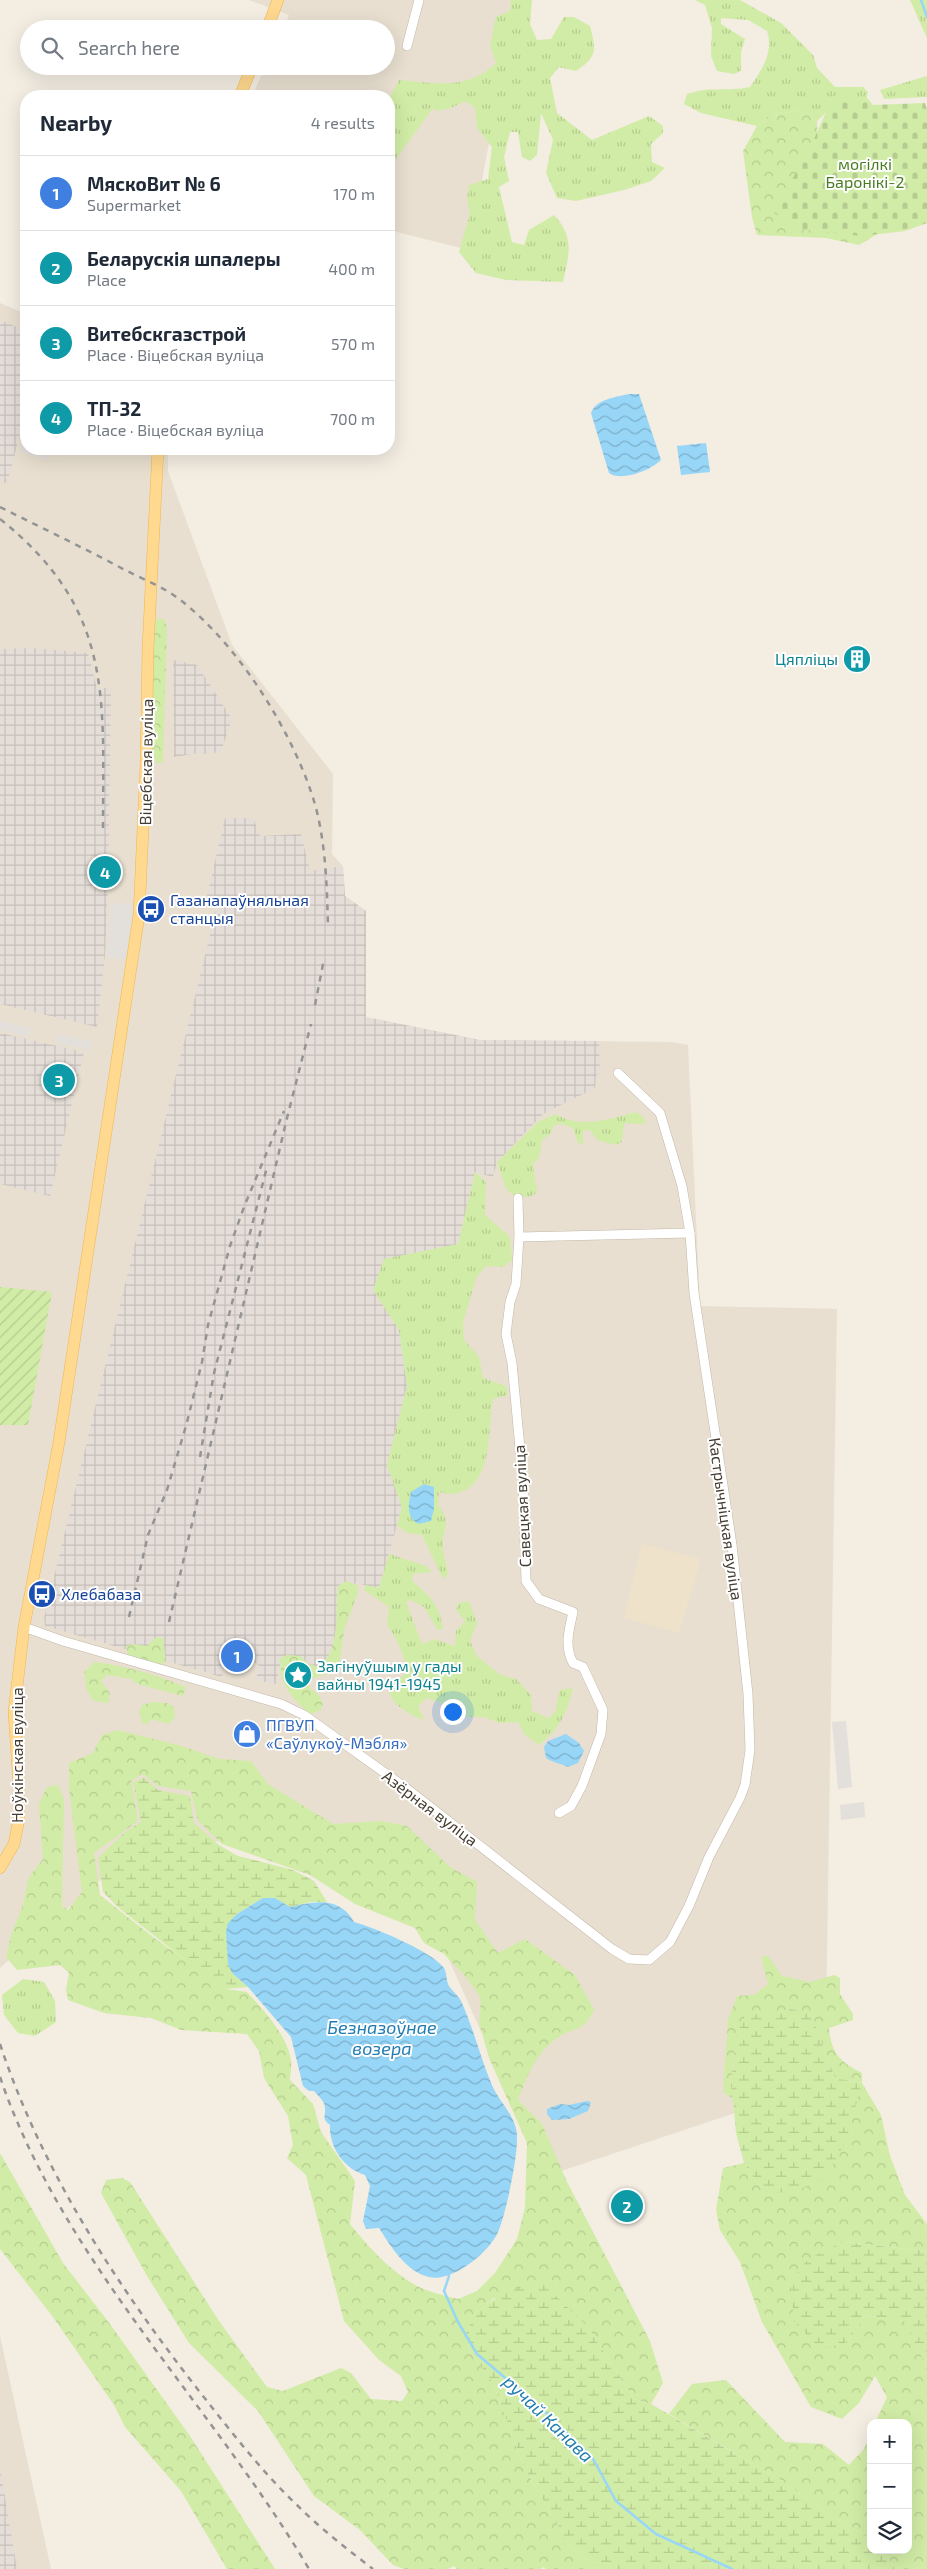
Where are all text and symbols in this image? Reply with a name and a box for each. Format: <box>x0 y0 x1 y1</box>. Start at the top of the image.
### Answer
search box <box>20 20 395 75</box>
icon: search <box>38 34 66 62</box>
text: Search here <box>78 36 180 59</box>
text: Nearby <box>40 110 112 135</box>
text: 4 results <box>311 113 375 132</box>
park label: могілкі Баронікі-2 <box>826 154 904 191</box>
text: МяскоВит № 6 <box>87 172 221 195</box>
text: 1 <box>53 184 59 203</box>
text: 170 m <box>333 184 375 203</box>
text: Supermarket <box>87 195 181 214</box>
text: Беларускія шпалеры <box>87 247 281 270</box>
text: 2 <box>51 259 61 278</box>
text: 400 m <box>328 259 375 278</box>
text: Place <box>87 270 126 289</box>
text: Витебскгазстрой <box>87 322 246 345</box>
text: 3 <box>51 334 61 353</box>
text: 570 m <box>331 334 375 353</box>
text: Place · Віцебская вуліца <box>87 345 264 364</box>
text: ТП-32 <box>87 397 141 420</box>
text: 4 <box>51 409 61 428</box>
text: 700 m <box>330 409 375 428</box>
text: Place · Віцебская вуліца <box>87 420 264 439</box>
building icon: Цяпліцы <box>842 644 872 674</box>
place label: Цяпліцы <box>775 649 838 668</box>
street label: Віцебская вуліца <box>135 698 157 826</box>
pin: 4 <box>89 853 121 891</box>
place label: Газанапаўняльная станцыя <box>170 890 309 927</box>
bus stop icon: Газанапаўняльная станцыя <box>136 894 166 924</box>
pin: 3 <box>43 1061 75 1099</box>
street label: Кастрычніцкая вуліца <box>705 1436 747 1602</box>
street label: Савецкая вуліца <box>509 1444 535 1568</box>
bus stop icon: Хлебабаза <box>27 1579 57 1609</box>
place label: Хлебабаза <box>61 1584 141 1603</box>
pin: 1 <box>221 1637 253 1675</box>
place label: Загінуўшым у гады вайны 1941-1945 <box>317 1656 462 1693</box>
place icon: Загінуўшым у гады вайны 1941-1945 <box>283 1660 313 1690</box>
street label: Ноўкінская вуліца <box>7 1687 27 1823</box>
your location <box>440 1699 466 1725</box>
place label: ПГВУП «Саўлукоў-Мэбля» <box>266 1715 407 1753</box>
shop icon: ПГВУП «Саўлукоў-Мэбля» <box>232 1719 262 1749</box>
street label: Азёрная вуліца <box>378 1766 482 1850</box>
water label: Безназоўнае возера <box>327 2016 437 2059</box>
pin: 2 <box>611 2187 643 2225</box>
water label: ручай Канава <box>499 2370 598 2467</box>
map controls <box>867 2419 912 2554</box>
button: + <box>867 2419 912 2464</box>
button: − <box>867 2464 912 2509</box>
button: layers <box>867 2509 912 2554</box>

